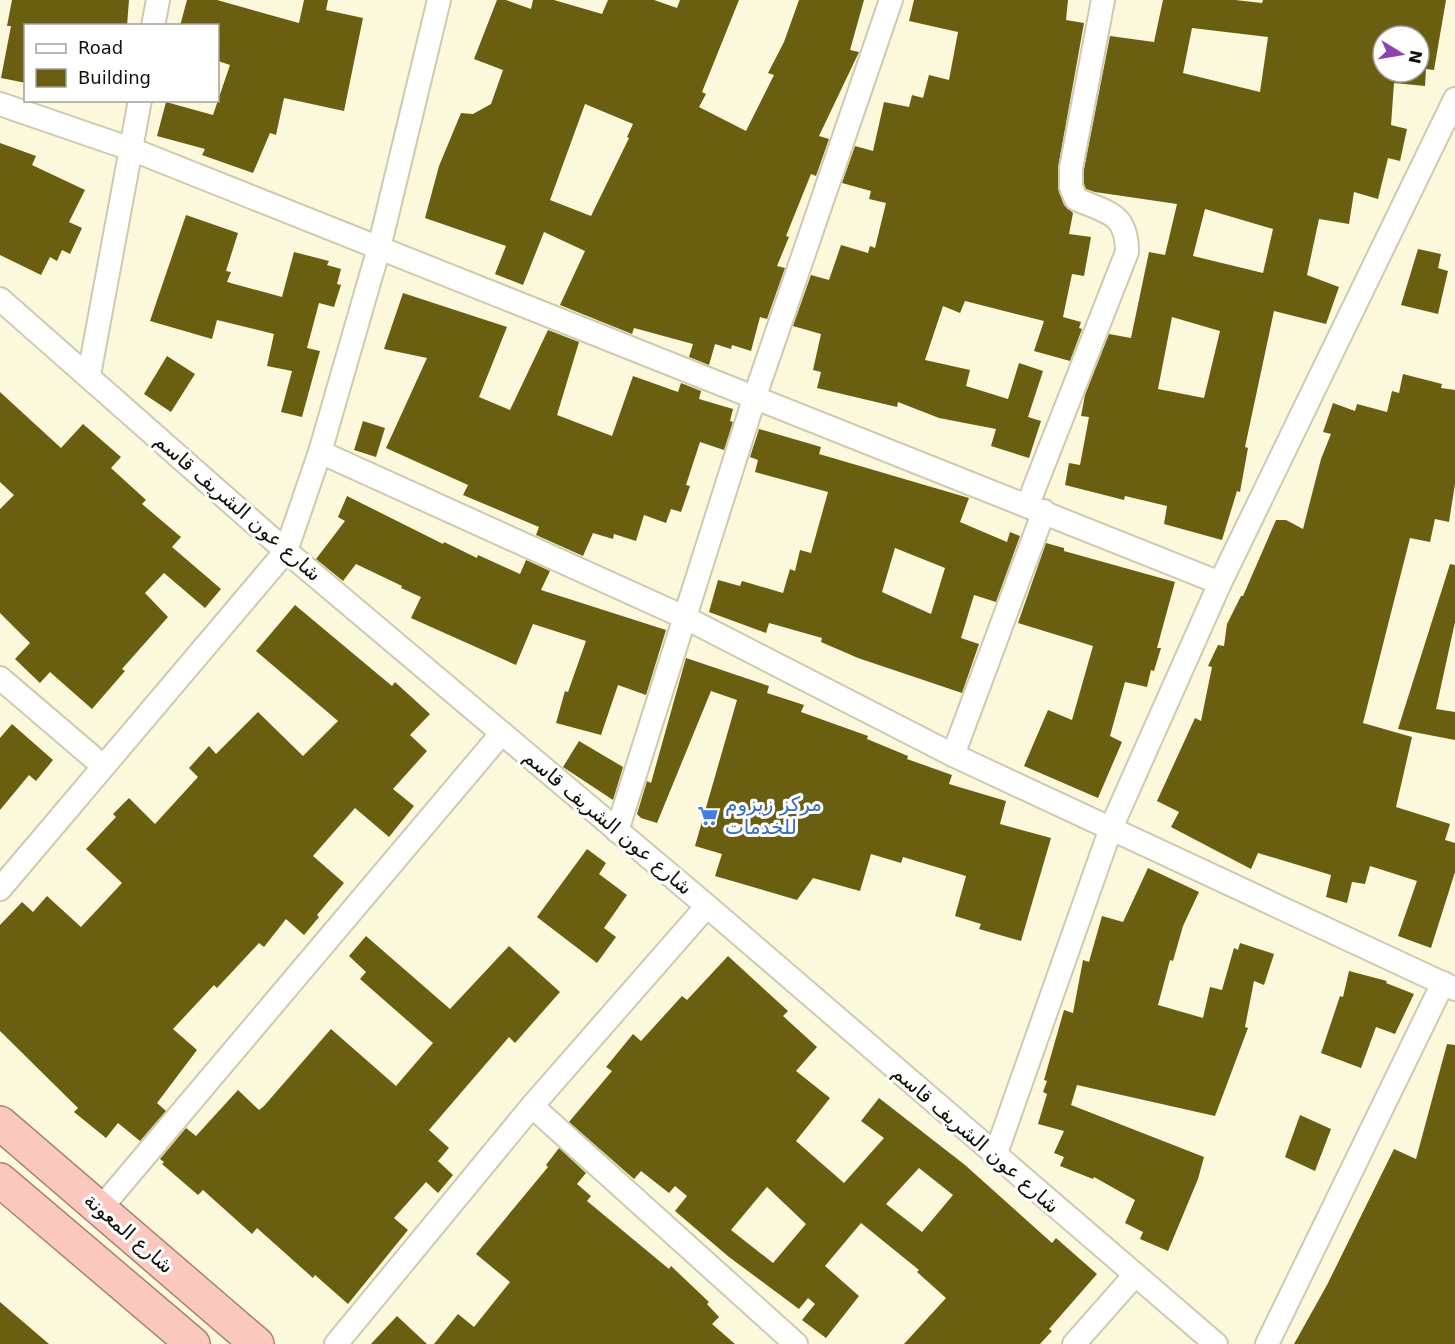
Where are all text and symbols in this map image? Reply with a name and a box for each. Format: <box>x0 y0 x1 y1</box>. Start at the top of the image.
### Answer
legend <box>24 24 219 102</box>
north arrow <box>1371 24 1431 84</box>
text: Road <box>78 37 123 58</box>
text: N <box>1405 48 1426 65</box>
text: Building <box>78 67 151 88</box>
street label: شارع عون الشريف قاسم <box>150 428 326 586</box>
street label: شارع عون الشريف قاسم <box>519 744 697 900</box>
place label: مركز زيزوم للخدمات <box>725 792 822 839</box>
supermarket icon: مركز زيزوم للخدمات <box>696 804 720 828</box>
street label: شارع عون الشريف قاسم <box>888 1060 1064 1218</box>
street label: شارع المعونة <box>80 1188 178 1278</box>

